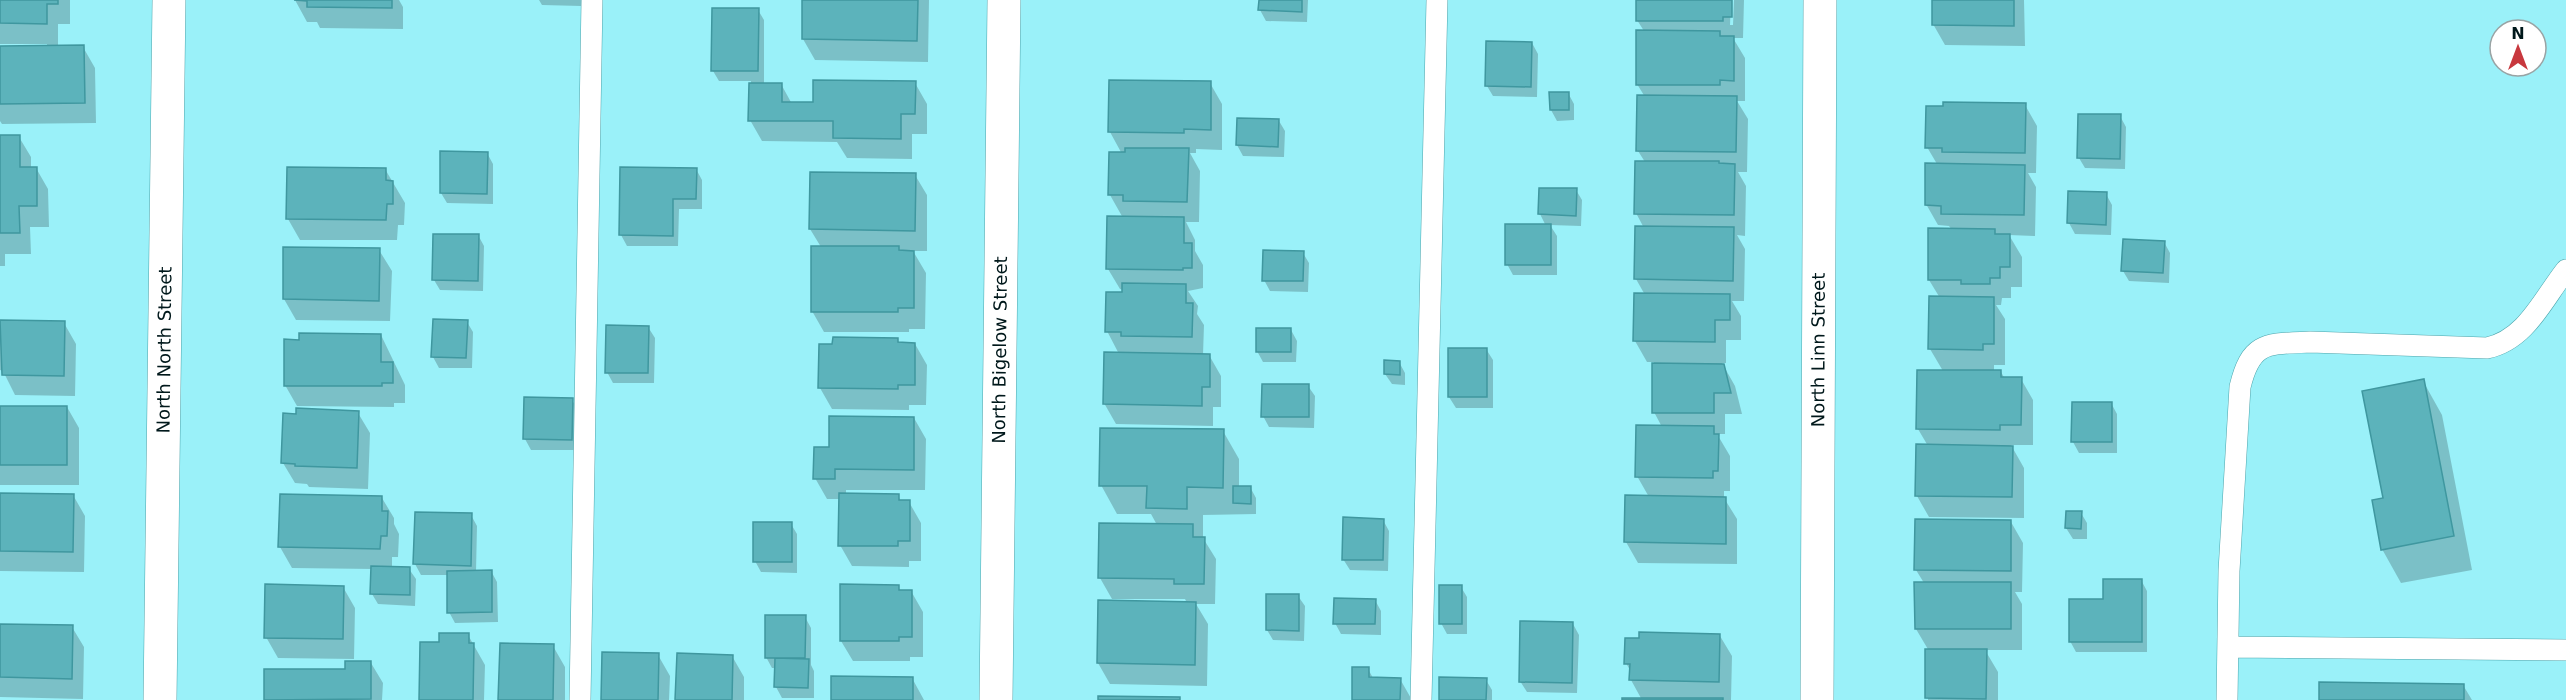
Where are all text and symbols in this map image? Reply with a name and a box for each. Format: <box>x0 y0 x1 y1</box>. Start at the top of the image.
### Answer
north arrow <box>2488 18 2548 78</box>
text: N <box>2511 24 2525 43</box>
street label: North Bigelow Street <box>988 256 1011 444</box>
street label: North North Street <box>152 266 176 434</box>
street label: North Linn Street <box>1807 273 1829 427</box>

